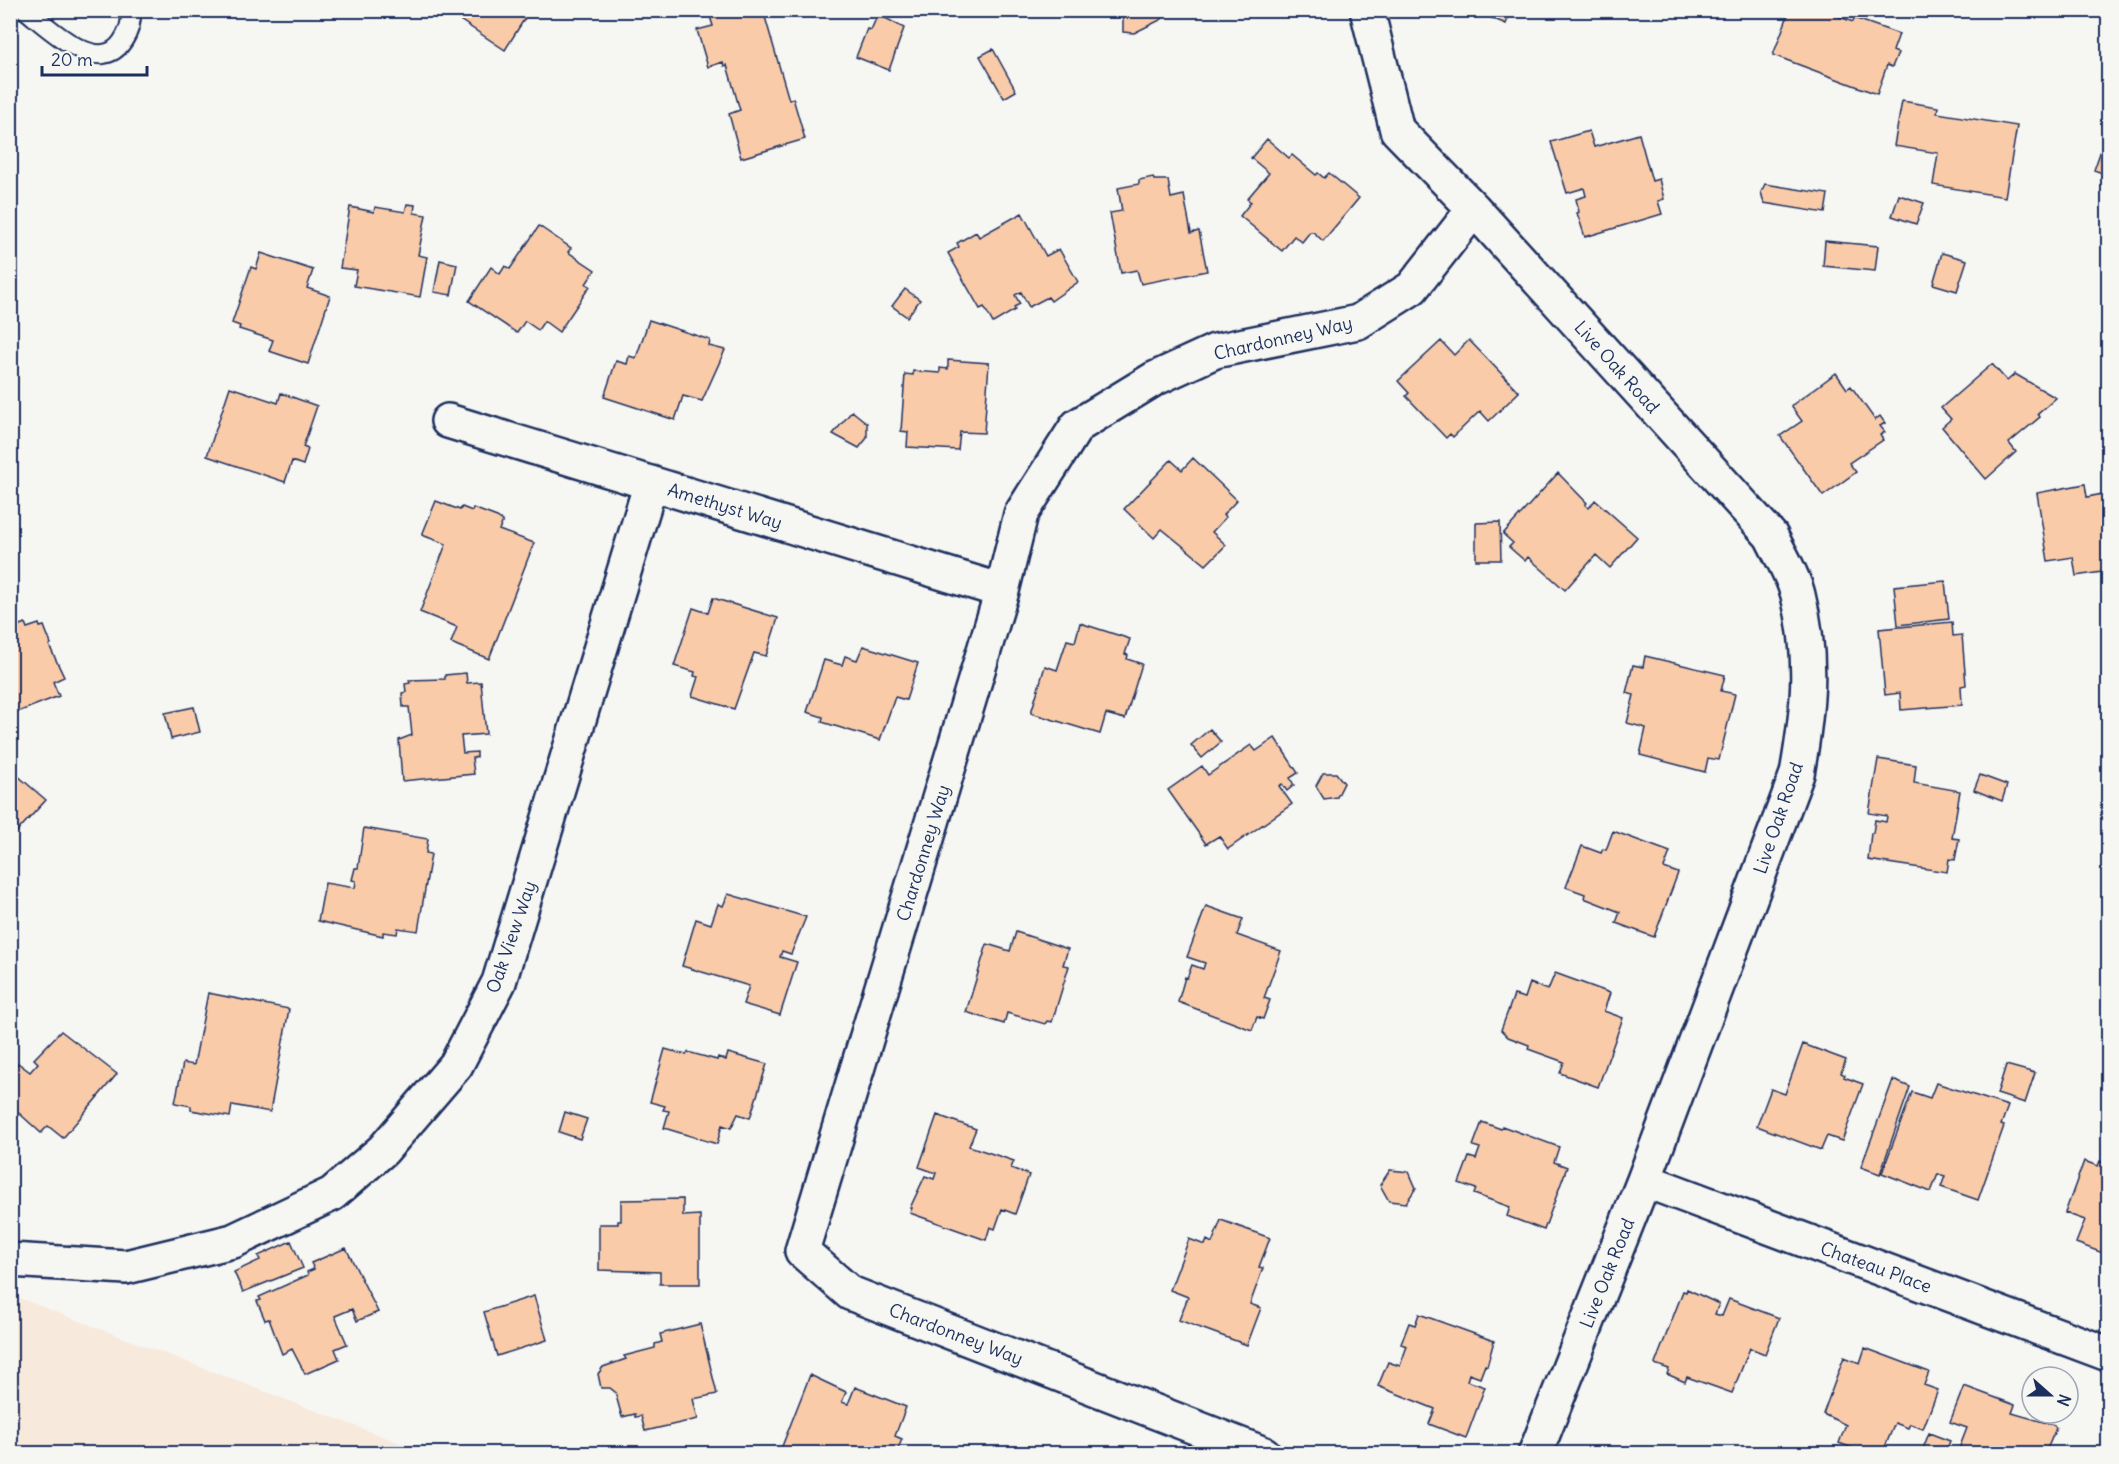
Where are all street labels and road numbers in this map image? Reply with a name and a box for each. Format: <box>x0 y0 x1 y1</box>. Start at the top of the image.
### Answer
street label: Chardonney Way <box>1211 311 1355 365</box>
street label: Live Oak Road <box>1569 316 1665 418</box>
street label: Amethyst Way <box>665 478 785 534</box>
street label: Live Oak Road <box>1748 759 1808 877</box>
street label: Chardonney Way <box>891 782 955 924</box>
street label: Oak View Way <box>481 878 541 996</box>
street label: Live Oak Road <box>1575 1214 1640 1331</box>
street label: Chateau Place <box>1817 1236 1935 1298</box>
street label: Chardonney Way <box>886 1298 1026 1370</box>

